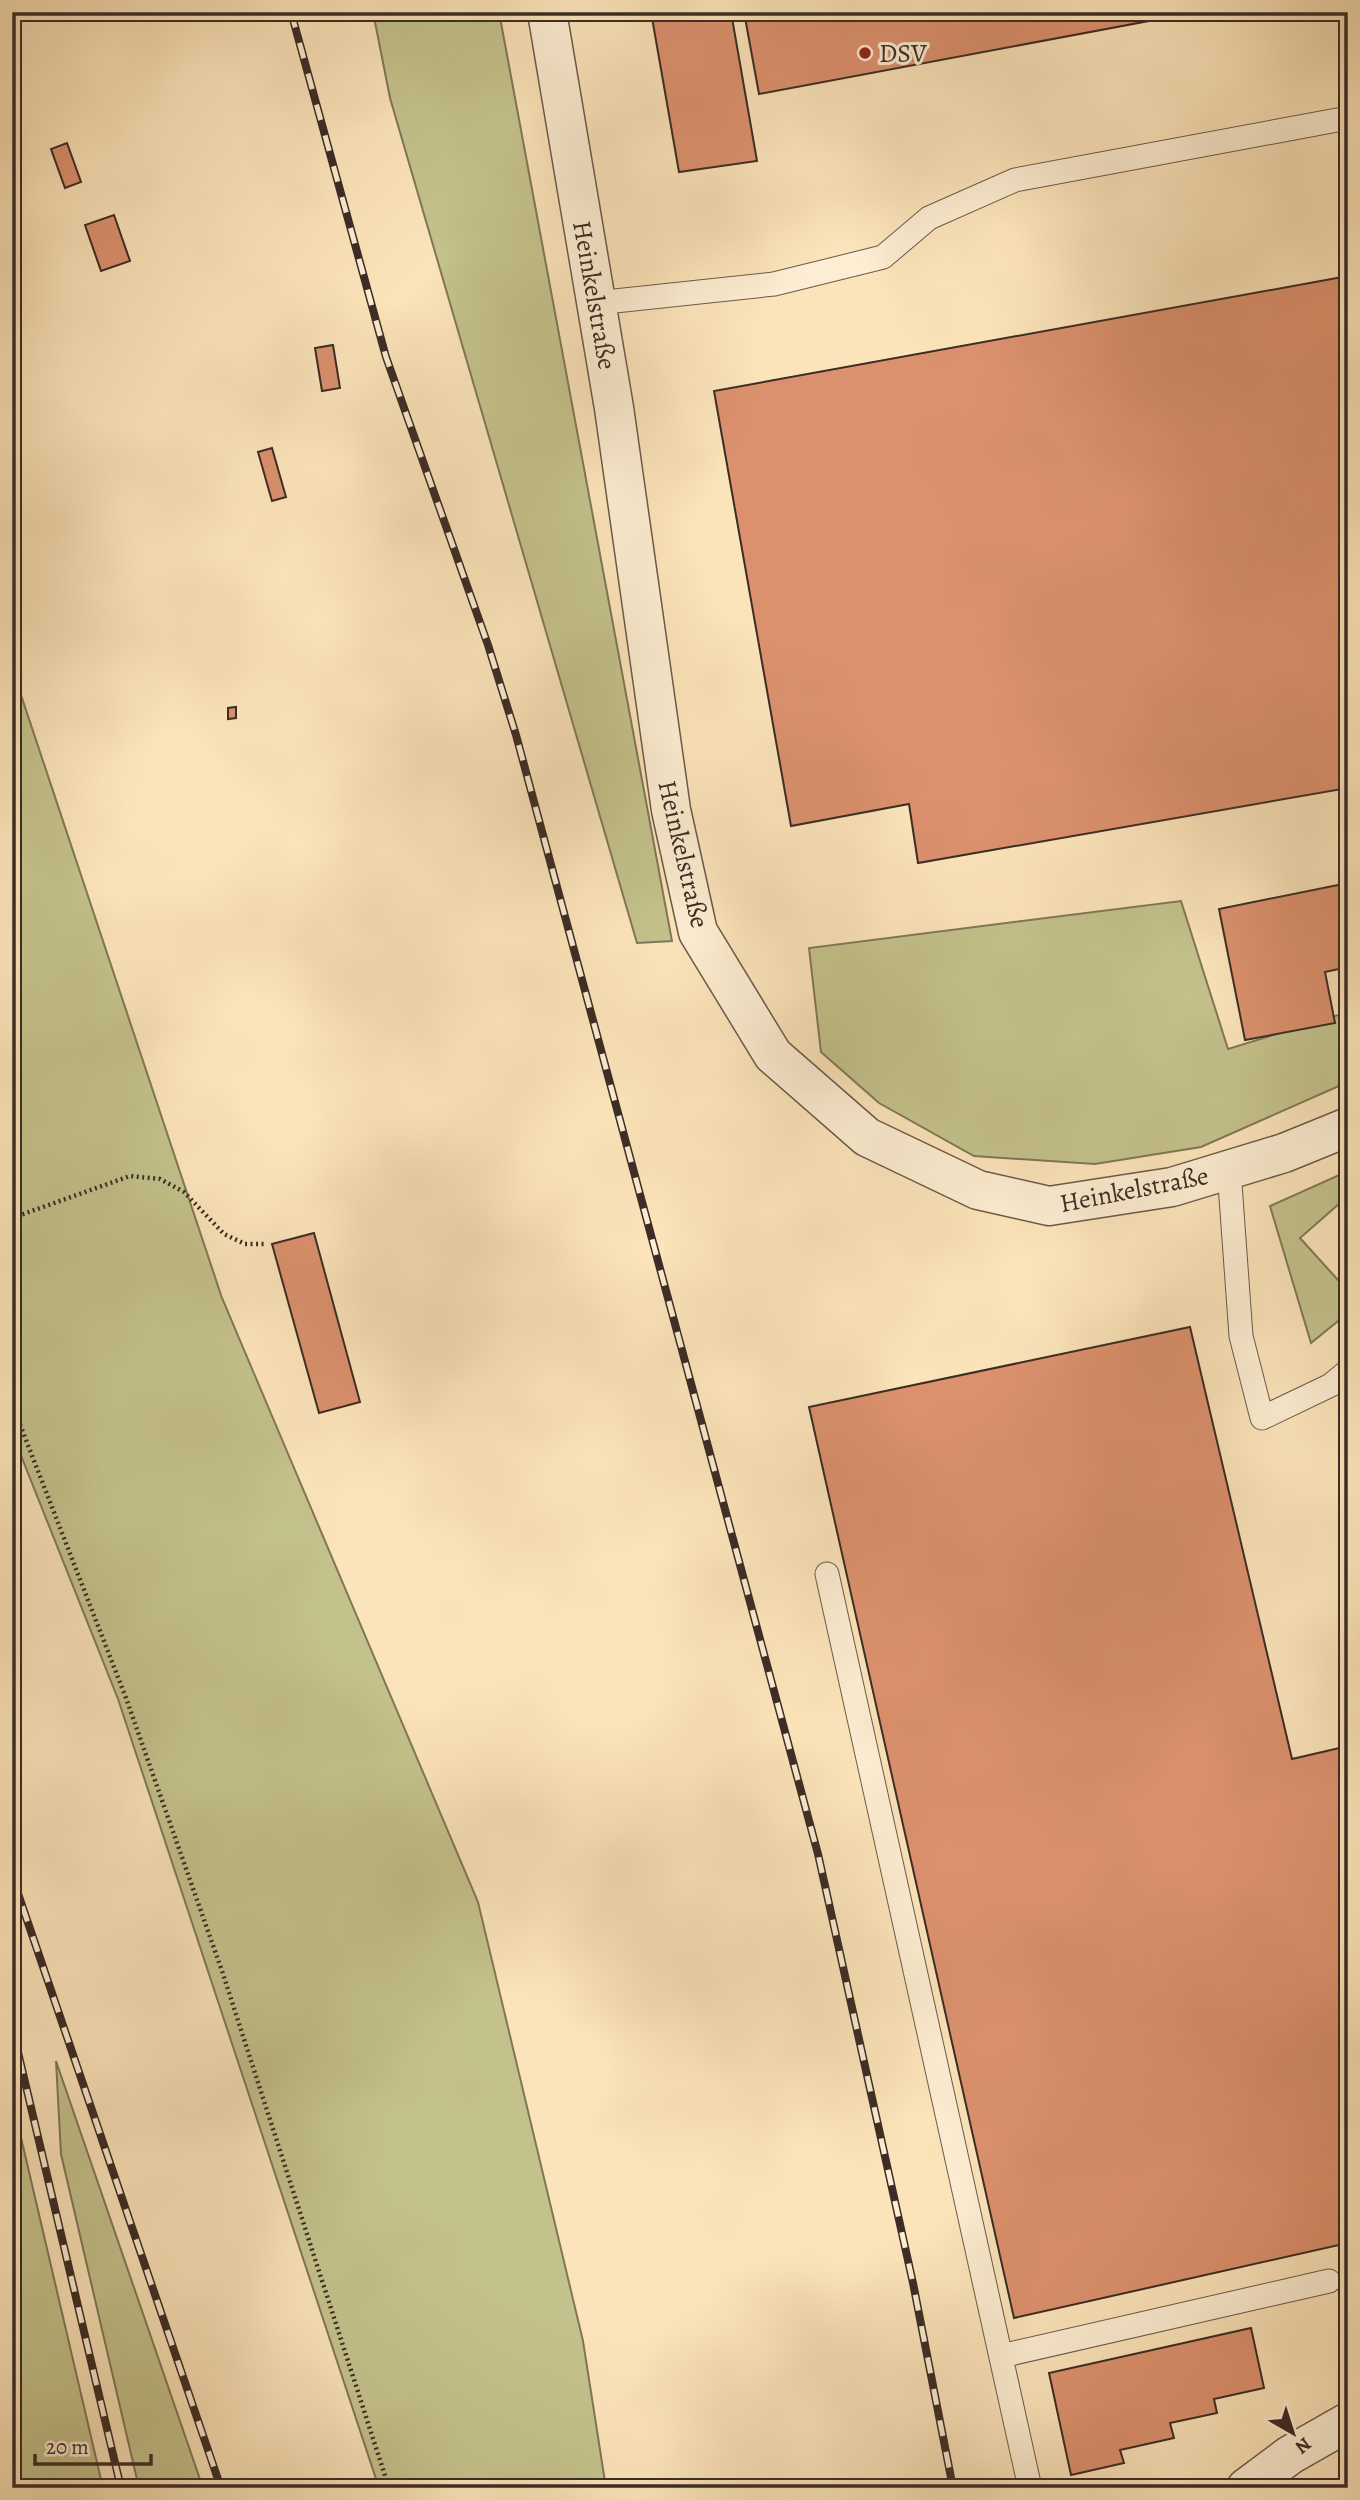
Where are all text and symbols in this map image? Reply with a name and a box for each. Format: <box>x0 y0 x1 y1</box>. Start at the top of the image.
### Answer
place label: DSV <box>879 36 927 71</box>
marker: DSV <box>857 45 873 61</box>
street label: Heinkelstraße <box>564 218 625 372</box>
street label: Heinkelstraße <box>650 777 718 931</box>
street label: Heinkelstraße <box>1057 1158 1211 1221</box>
north arrow <box>1258 2398 1328 2468</box>
scale bar <box>35 2423 150 2467</box>
text: N <box>1289 2431 1317 2460</box>
text: 20 m <box>46 2433 89 2461</box>

